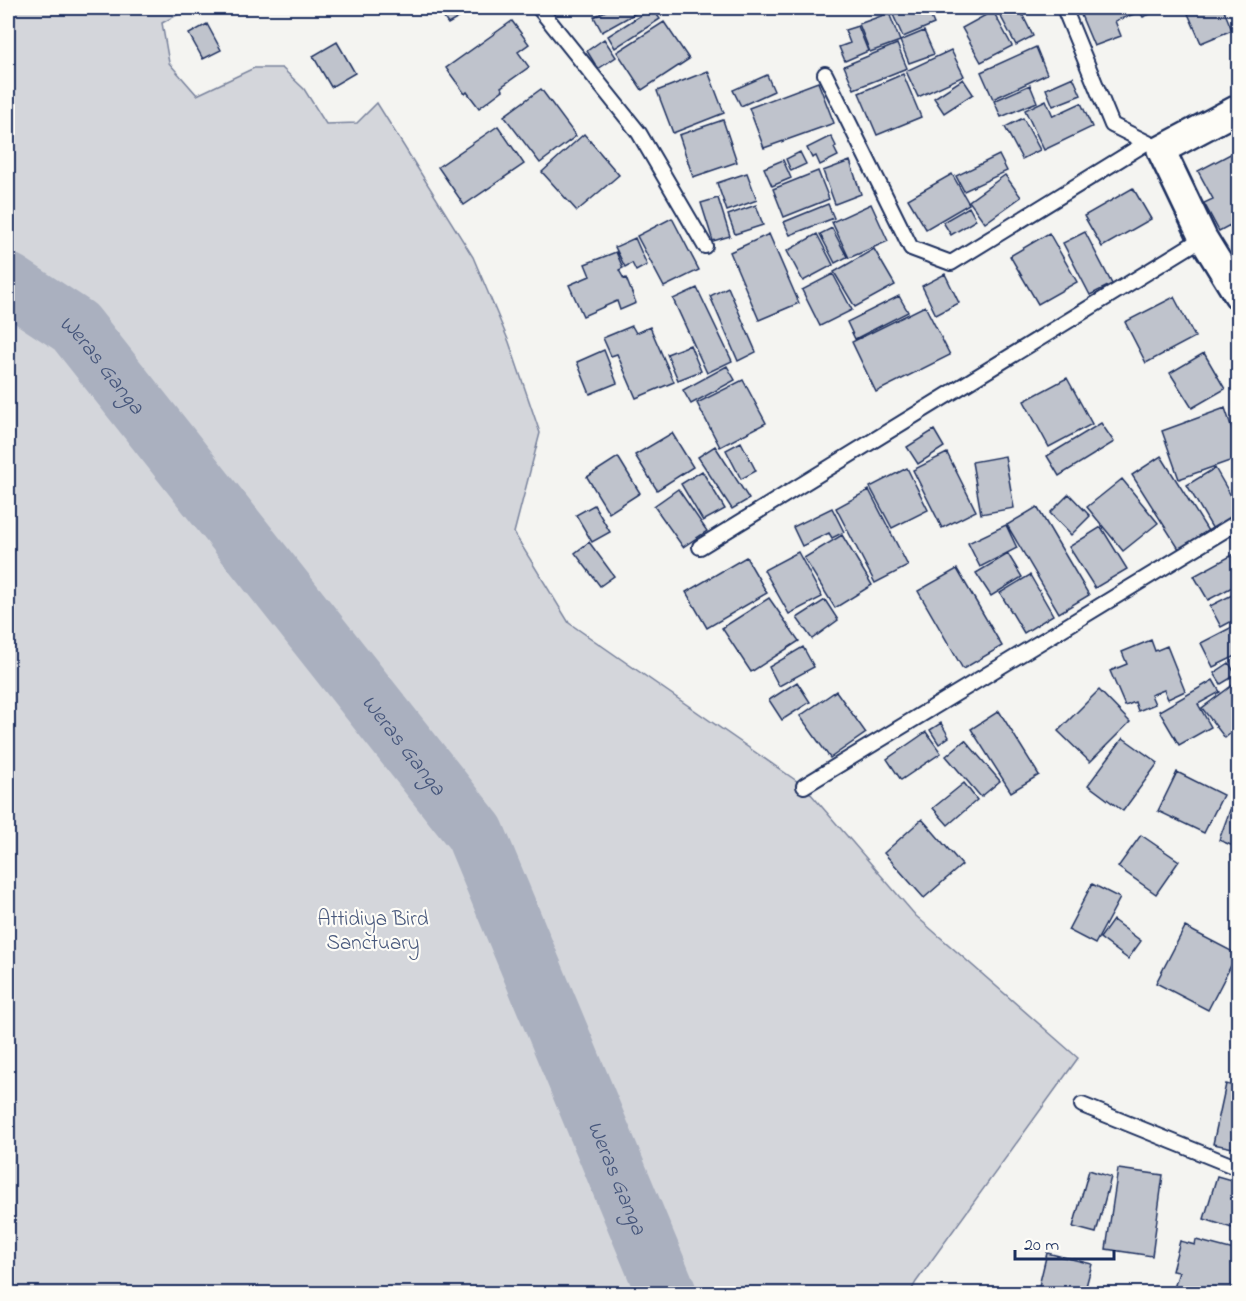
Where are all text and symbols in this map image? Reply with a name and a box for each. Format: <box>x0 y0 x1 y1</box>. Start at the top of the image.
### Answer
water label: Weras Ganga <box>52 308 152 423</box>
water label: Weras Ganga <box>352 689 453 804</box>
park label: Attidiya Bird Sanctuary <box>318 905 429 961</box>
water label: Weras Ganga <box>578 1116 654 1241</box>
scale bar <box>1015 1223 1114 1261</box>
text: 20 m <box>1024 1233 1059 1259</box>

